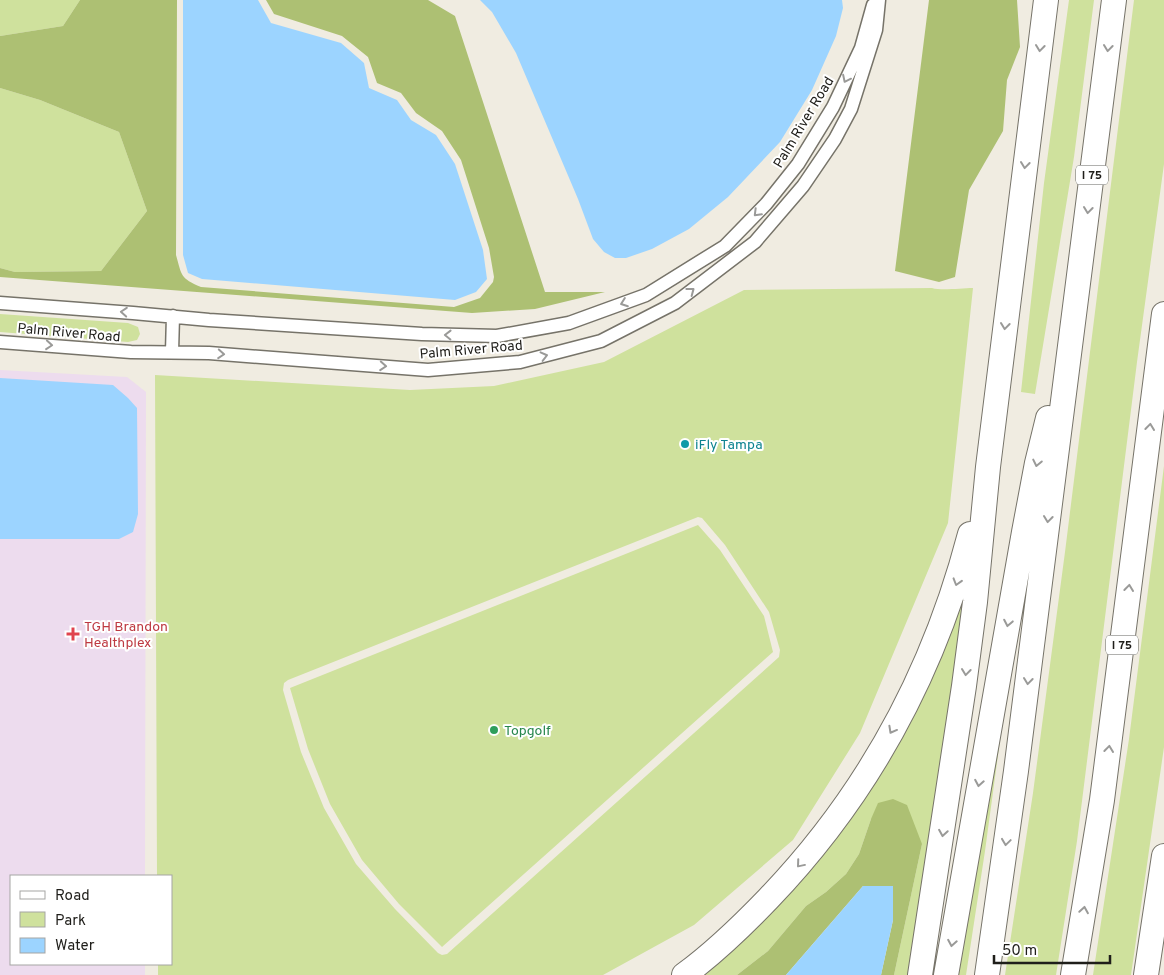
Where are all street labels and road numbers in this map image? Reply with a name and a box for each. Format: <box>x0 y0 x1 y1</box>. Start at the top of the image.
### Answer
street label: Palm River Road <box>770 74 838 172</box>
road number: I 75 <box>1076 166 1108 184</box>
street label: Palm River Road <box>17 321 121 346</box>
street label: Palm River Road <box>419 338 523 363</box>
road number: I 75 <box>1106 636 1138 654</box>

